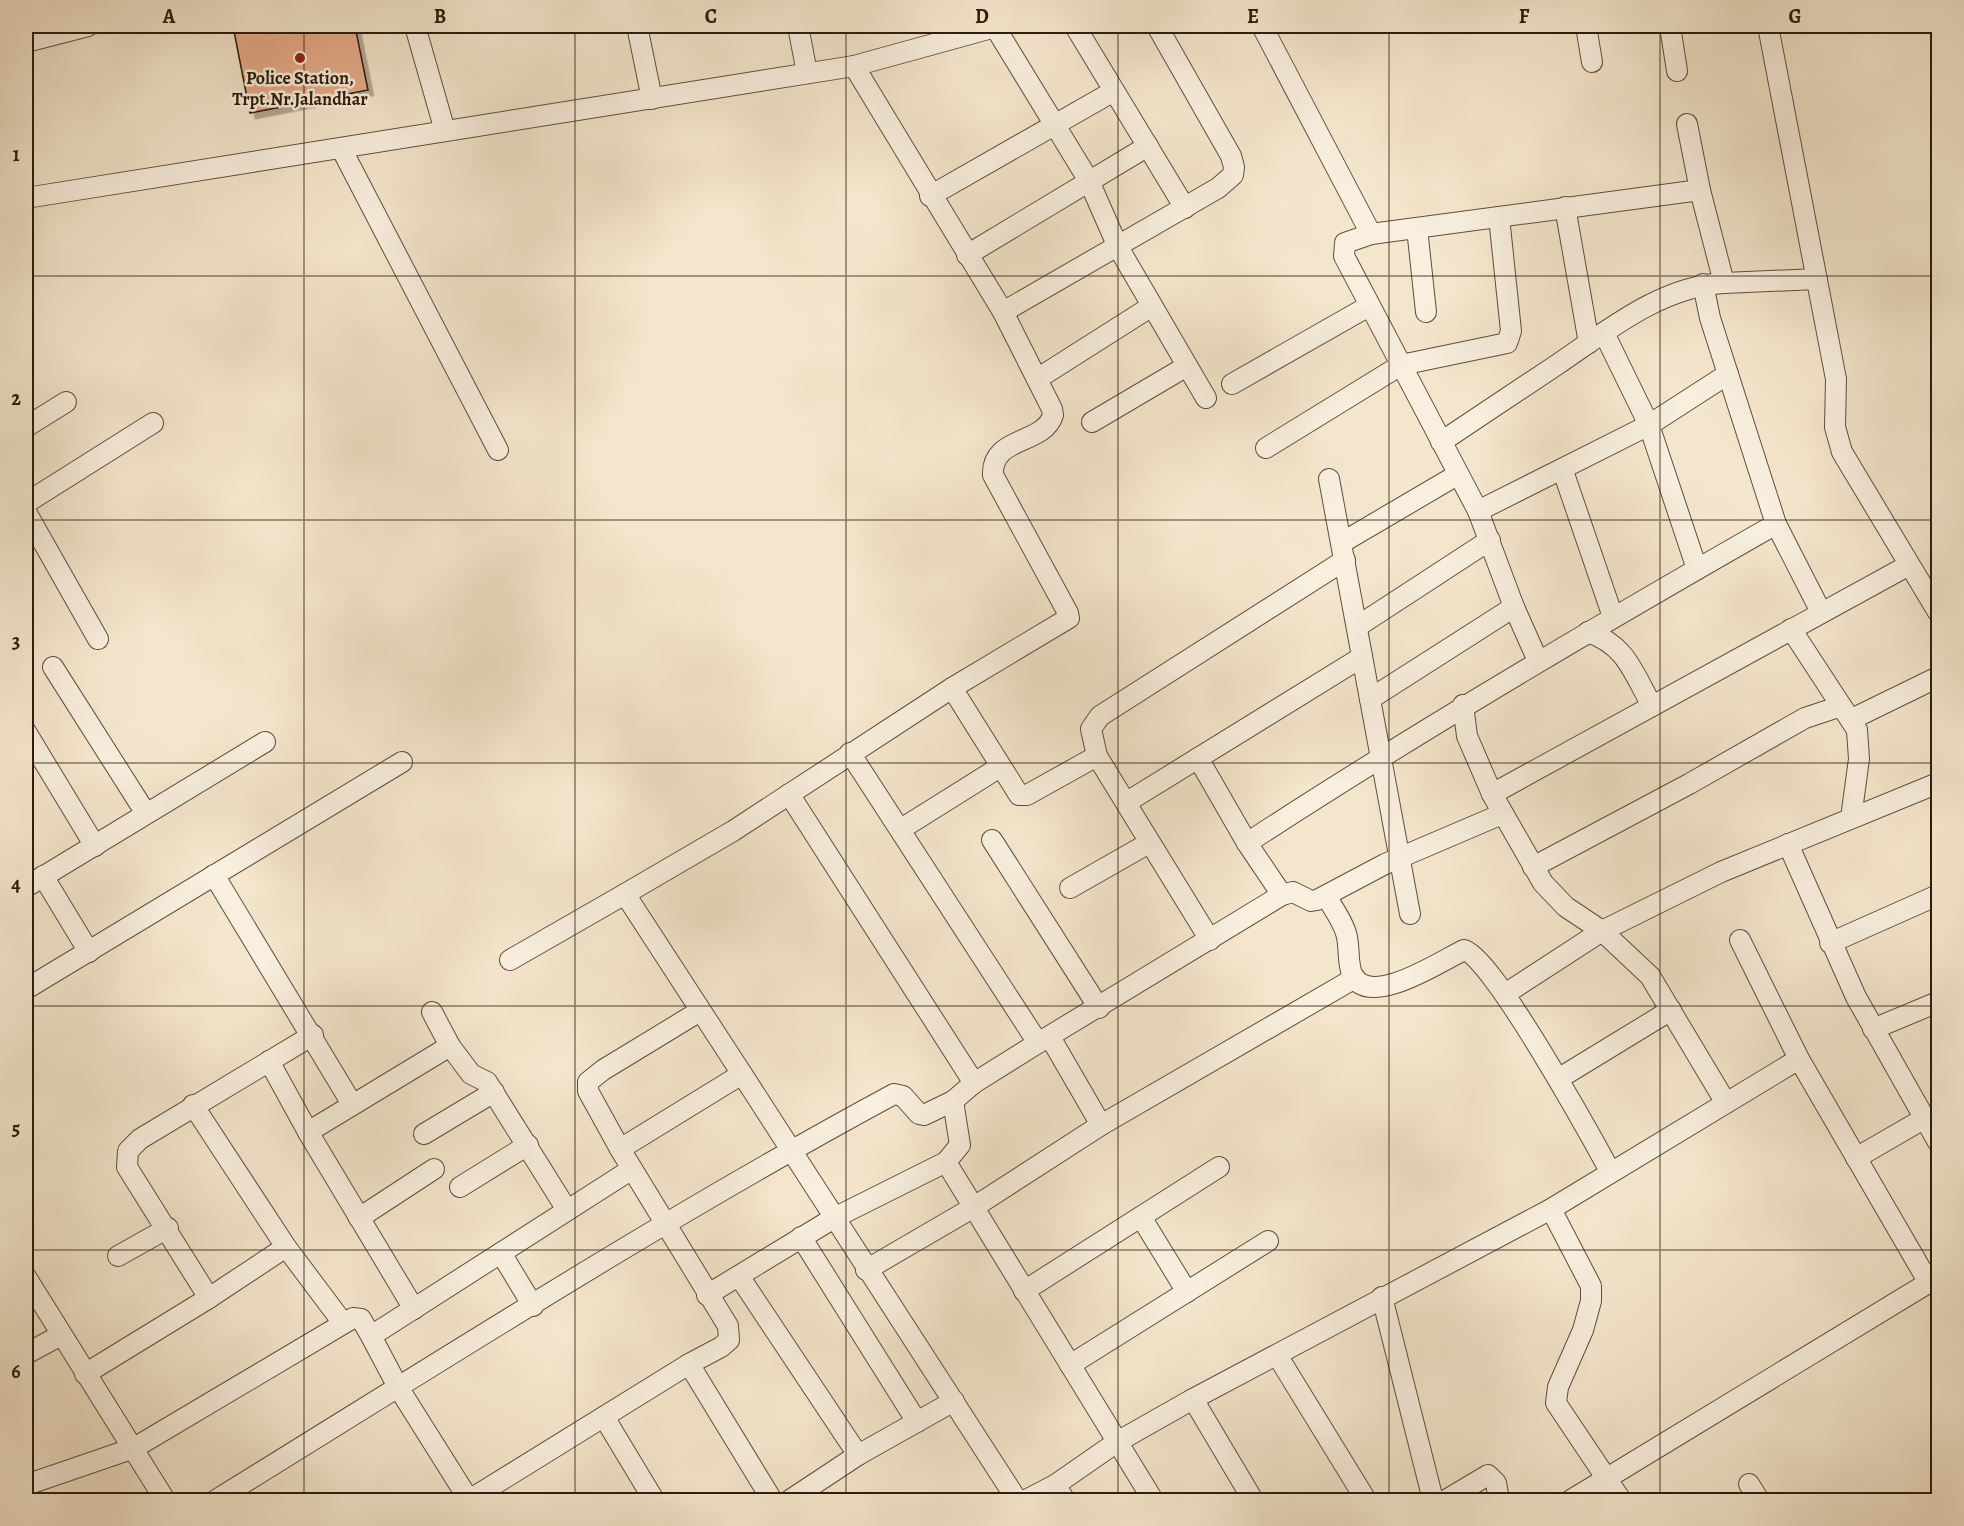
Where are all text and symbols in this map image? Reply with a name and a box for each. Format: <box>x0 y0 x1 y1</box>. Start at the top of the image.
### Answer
text: A <box>162 3 176 30</box>
text: B <box>434 3 446 30</box>
text: C <box>705 3 717 30</box>
text: D <box>975 3 989 30</box>
text: E <box>1247 3 1259 30</box>
text: F <box>1519 3 1530 30</box>
text: G <box>1788 3 1802 30</box>
marker: Police Station, Trpt.Nr.Jalandhar <box>293 51 307 65</box>
place label: Police Station, Trpt.Nr.Jalandhar <box>232 66 368 111</box>
text: 1 <box>12 141 20 168</box>
text: 2 <box>11 385 21 412</box>
text: 3 <box>12 628 20 655</box>
text: 4 <box>11 871 21 898</box>
text: 5 <box>12 1115 20 1142</box>
text: 6 <box>11 1358 21 1385</box>

